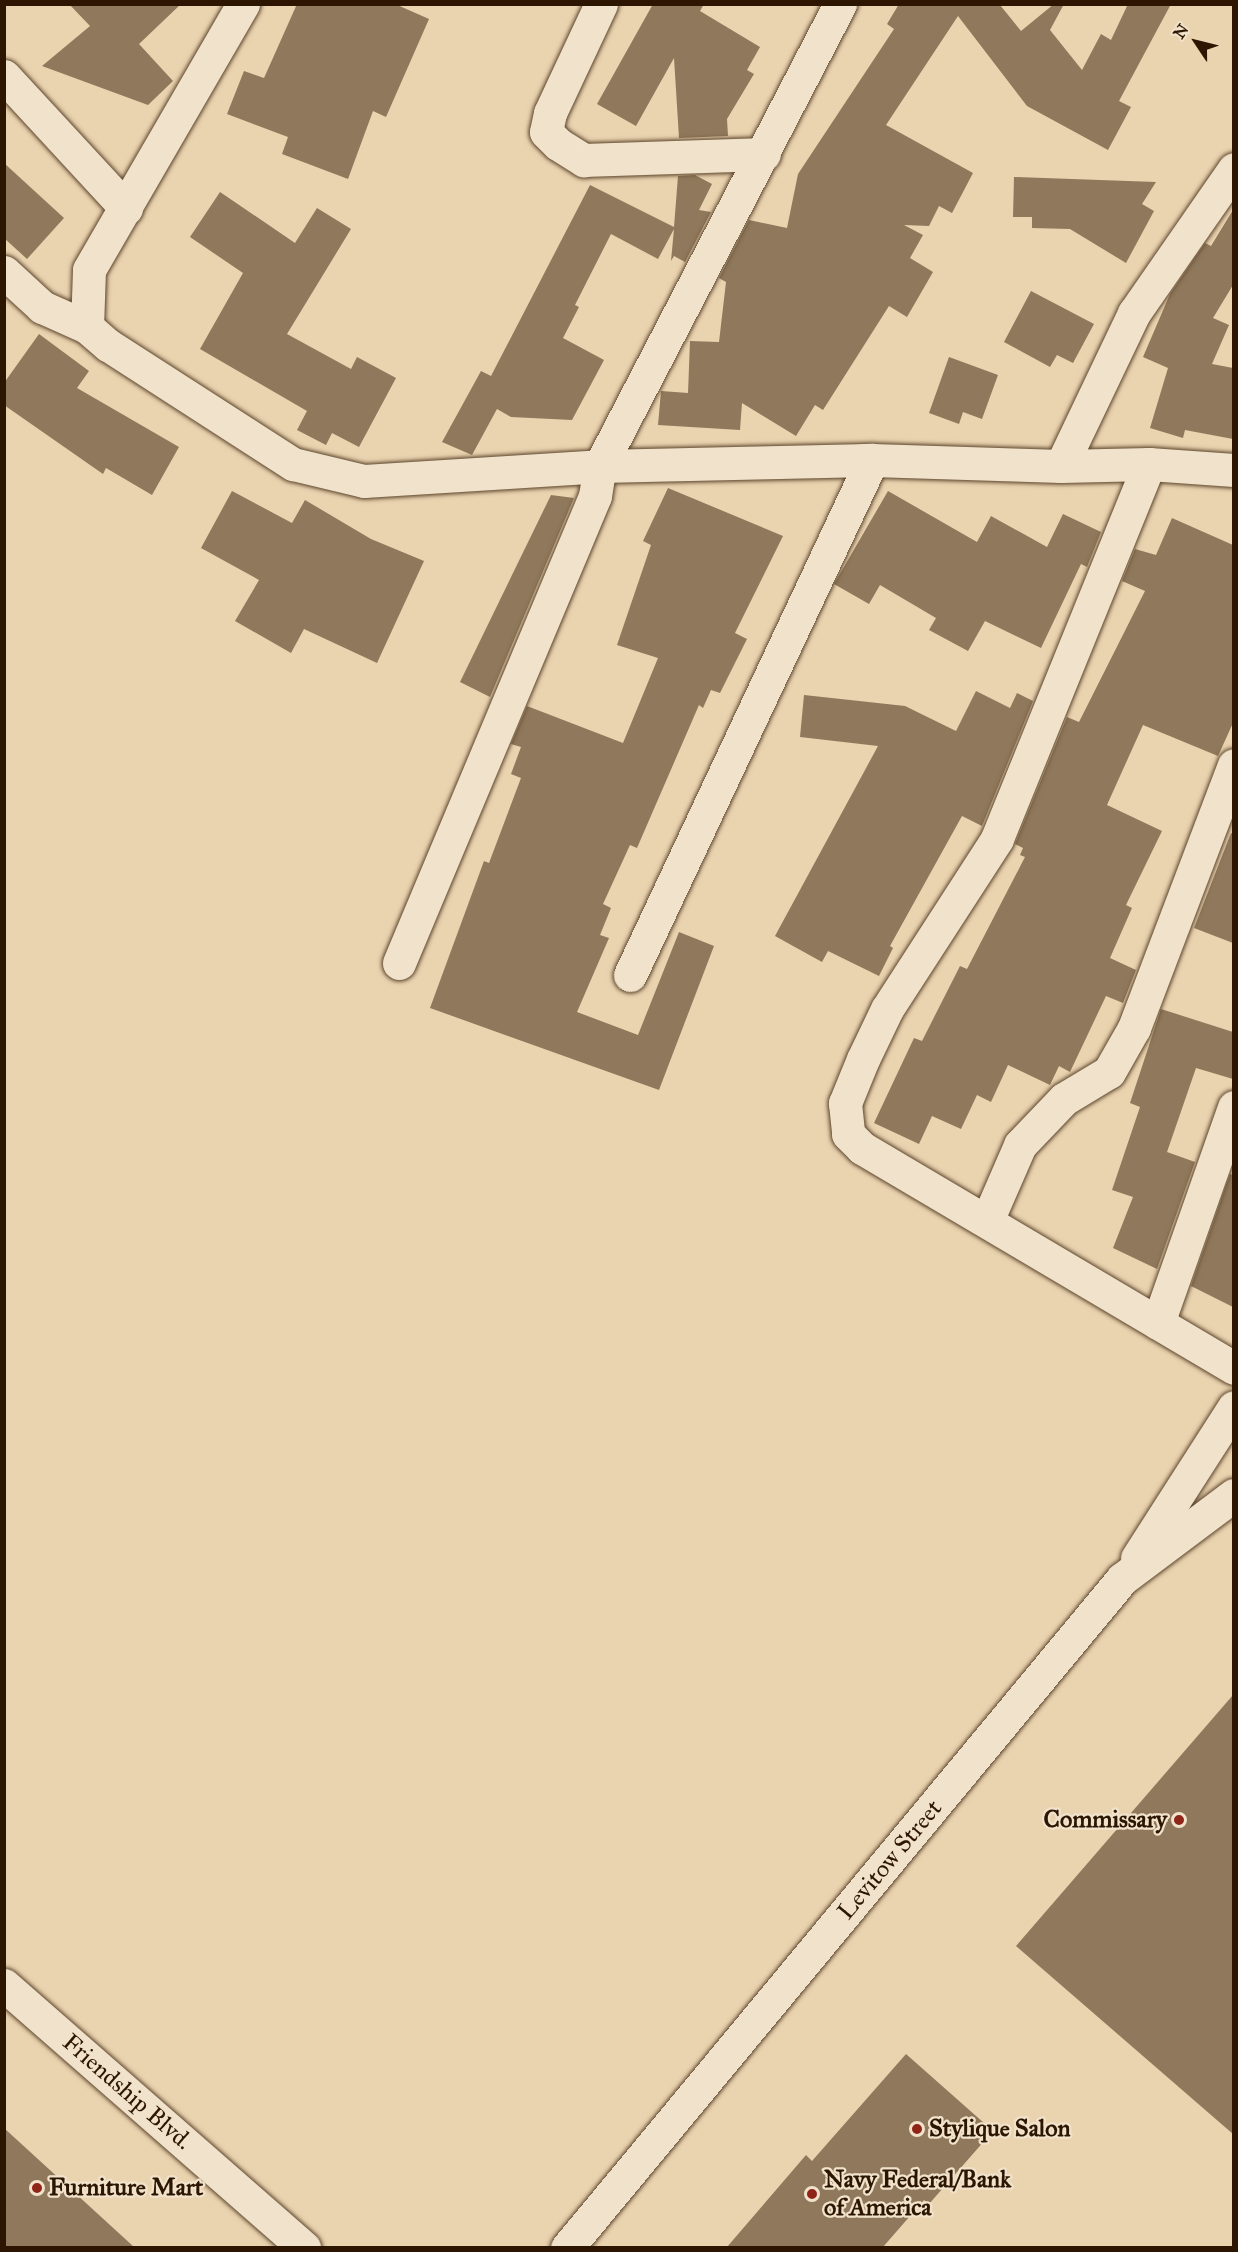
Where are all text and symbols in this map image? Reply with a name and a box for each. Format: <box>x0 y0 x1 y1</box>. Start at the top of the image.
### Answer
north arrow <box>1166 12 1226 72</box>
text: N <box>1169 20 1193 42</box>
street label: Levitow Street <box>832 1794 948 1926</box>
place label: Commissary <box>1044 1806 1167 1834</box>
marker: Commissary <box>1172 1813 1186 1827</box>
street label: Friendship Blvd. <box>56 2028 198 2156</box>
place label: Stylique Salon <box>929 2115 1070 2143</box>
marker: Stylique Salon <box>910 2122 924 2136</box>
place label: Navy Federal/Bank of America <box>824 2166 1011 2222</box>
place label: Furniture Mart <box>49 2174 203 2202</box>
marker: Furniture Mart <box>30 2181 44 2195</box>
marker: Navy Federal/Bank of America <box>805 2187 819 2201</box>

